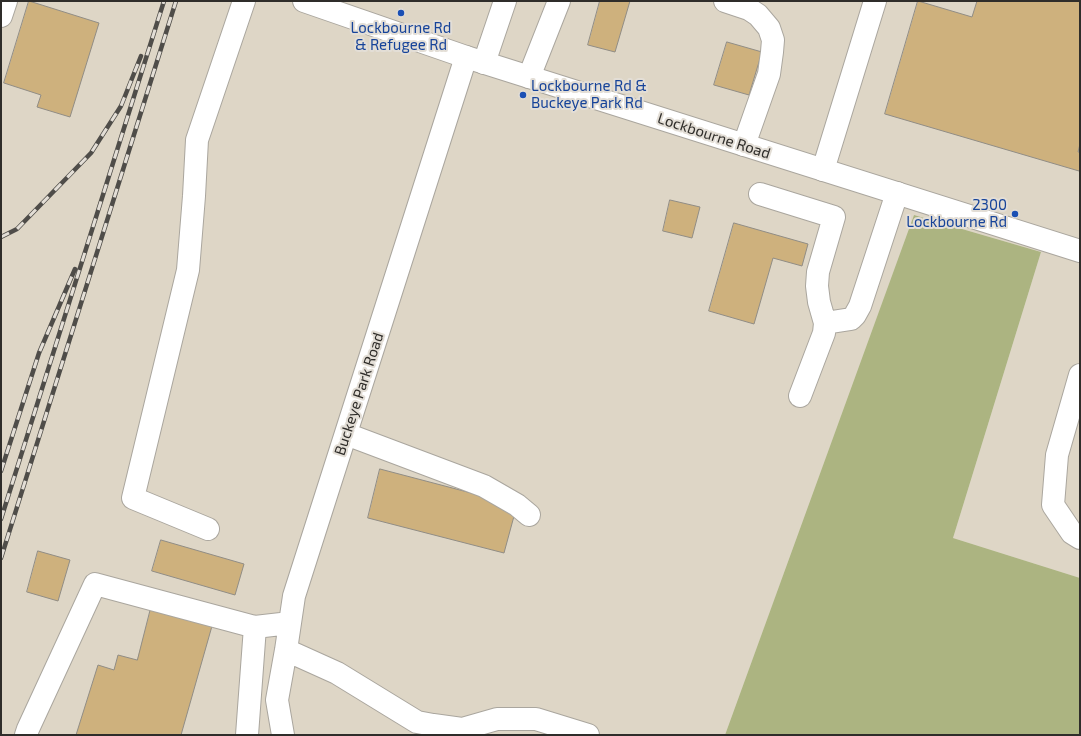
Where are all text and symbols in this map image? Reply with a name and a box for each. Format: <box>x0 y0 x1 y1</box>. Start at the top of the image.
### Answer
marker: Lockbourne Rd & Refugee Rd <box>396 8 406 18</box>
place label: Lockbourne Rd & Refugee Rd <box>351 19 451 54</box>
place label: Lockbourne Rd & Buckeye Park Rd <box>531 77 647 112</box>
marker: Lockbourne Rd & Buckeye Park Rd <box>518 90 528 100</box>
street label: Lockbourne Road <box>655 109 773 163</box>
place label: 2300 Lockbourne Rd <box>906 196 1007 231</box>
marker: 2300 Lockbourne Rd <box>1010 209 1020 219</box>
street label: Buckeye Park Road <box>331 330 387 458</box>

